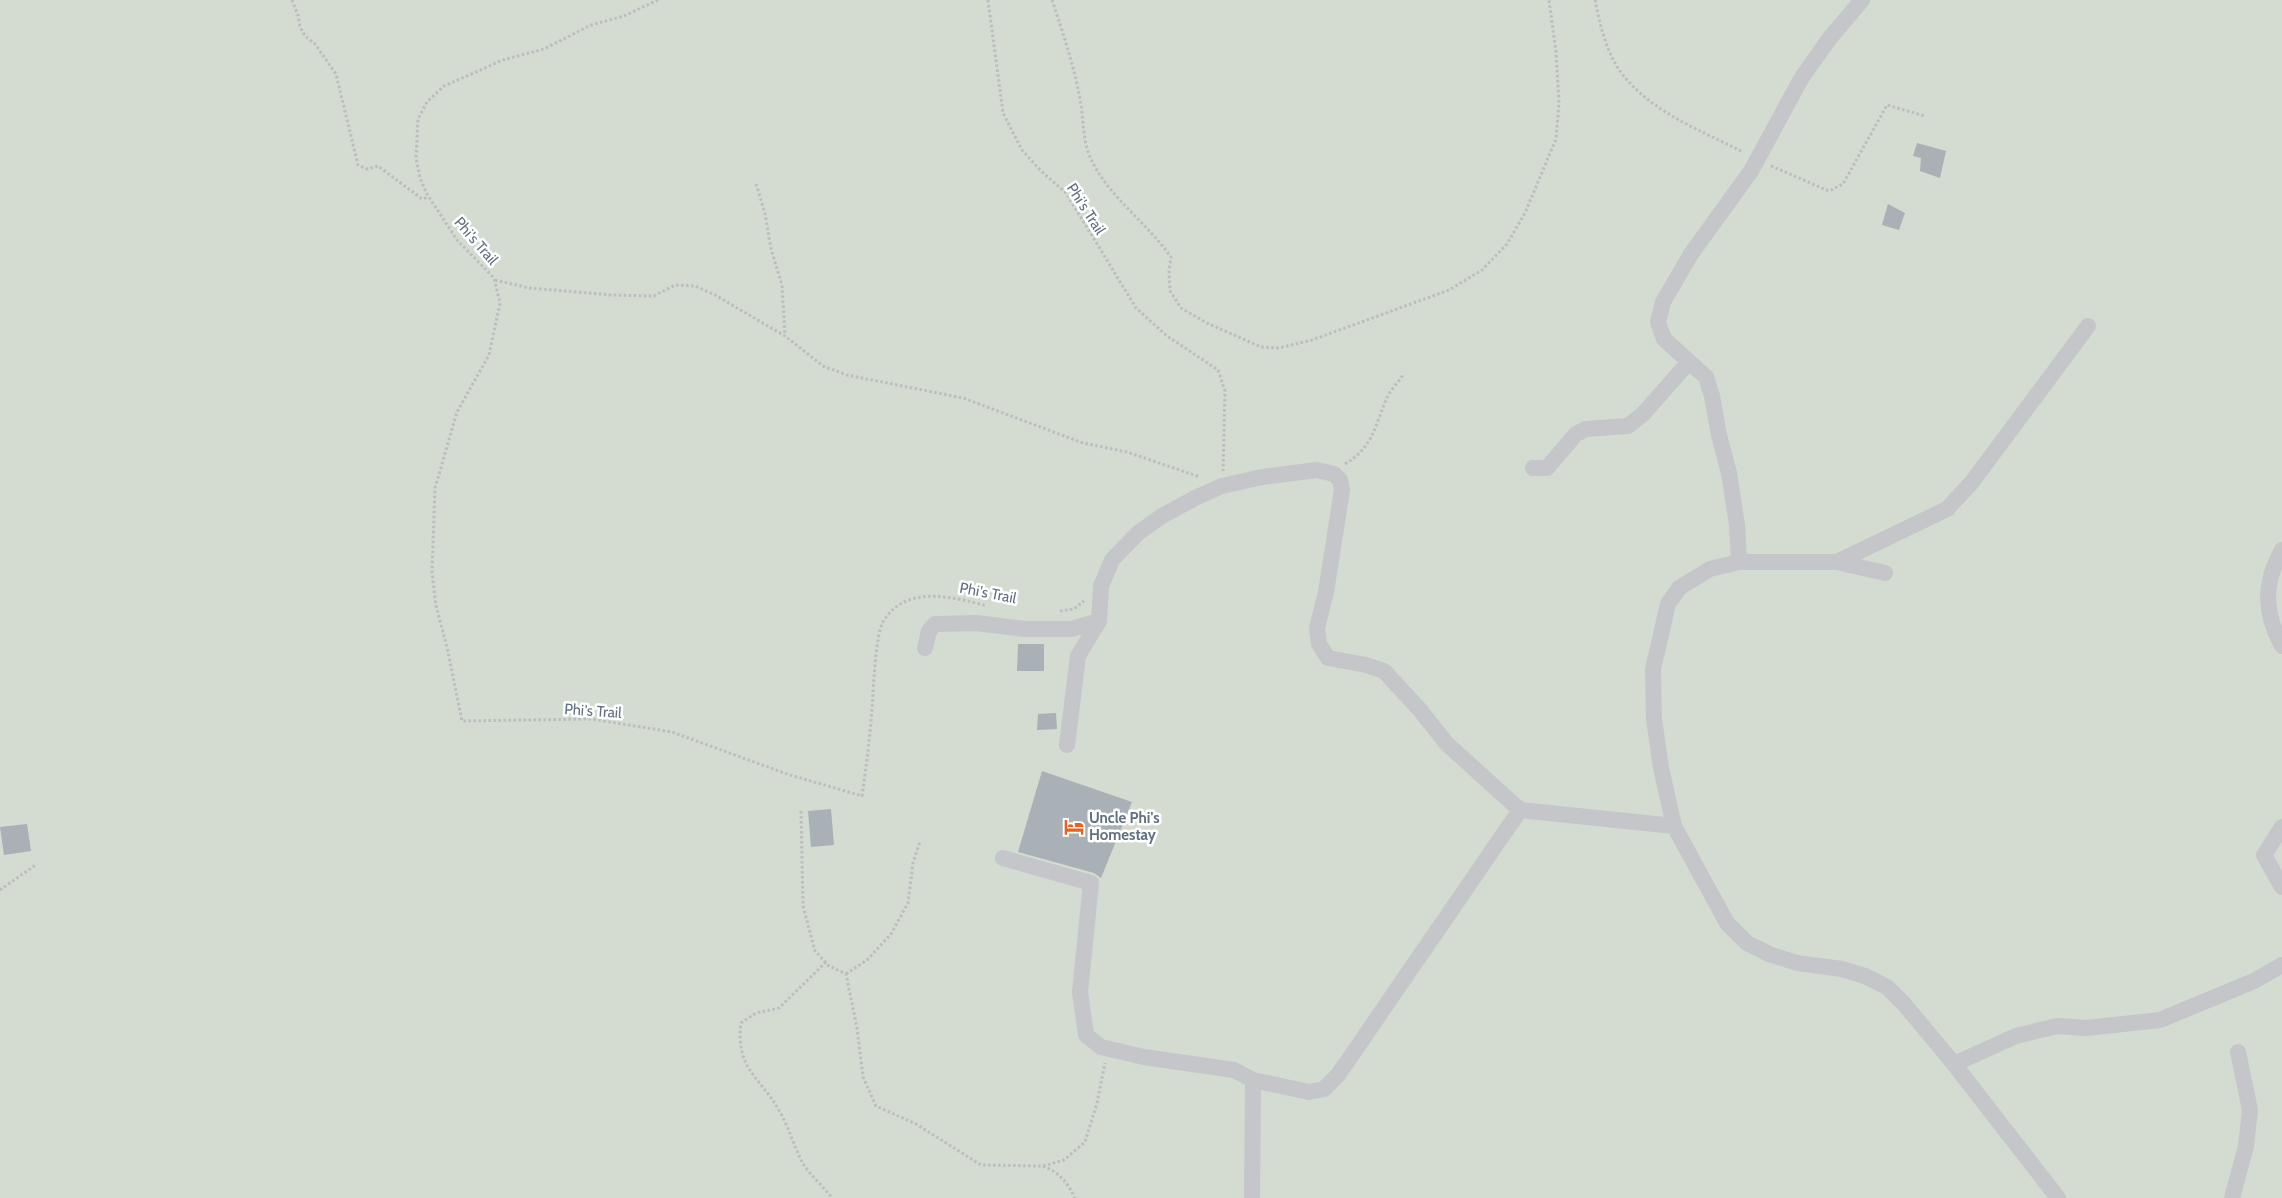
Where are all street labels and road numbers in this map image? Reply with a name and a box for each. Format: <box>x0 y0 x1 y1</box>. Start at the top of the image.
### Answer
street label: Phi's Trail <box>1063 180 1109 238</box>
street label: Phi's Trail <box>450 213 502 269</box>
street label: Phi's Trail <box>958 579 1018 607</box>
street label: Phi's Trail <box>564 700 623 722</box>

